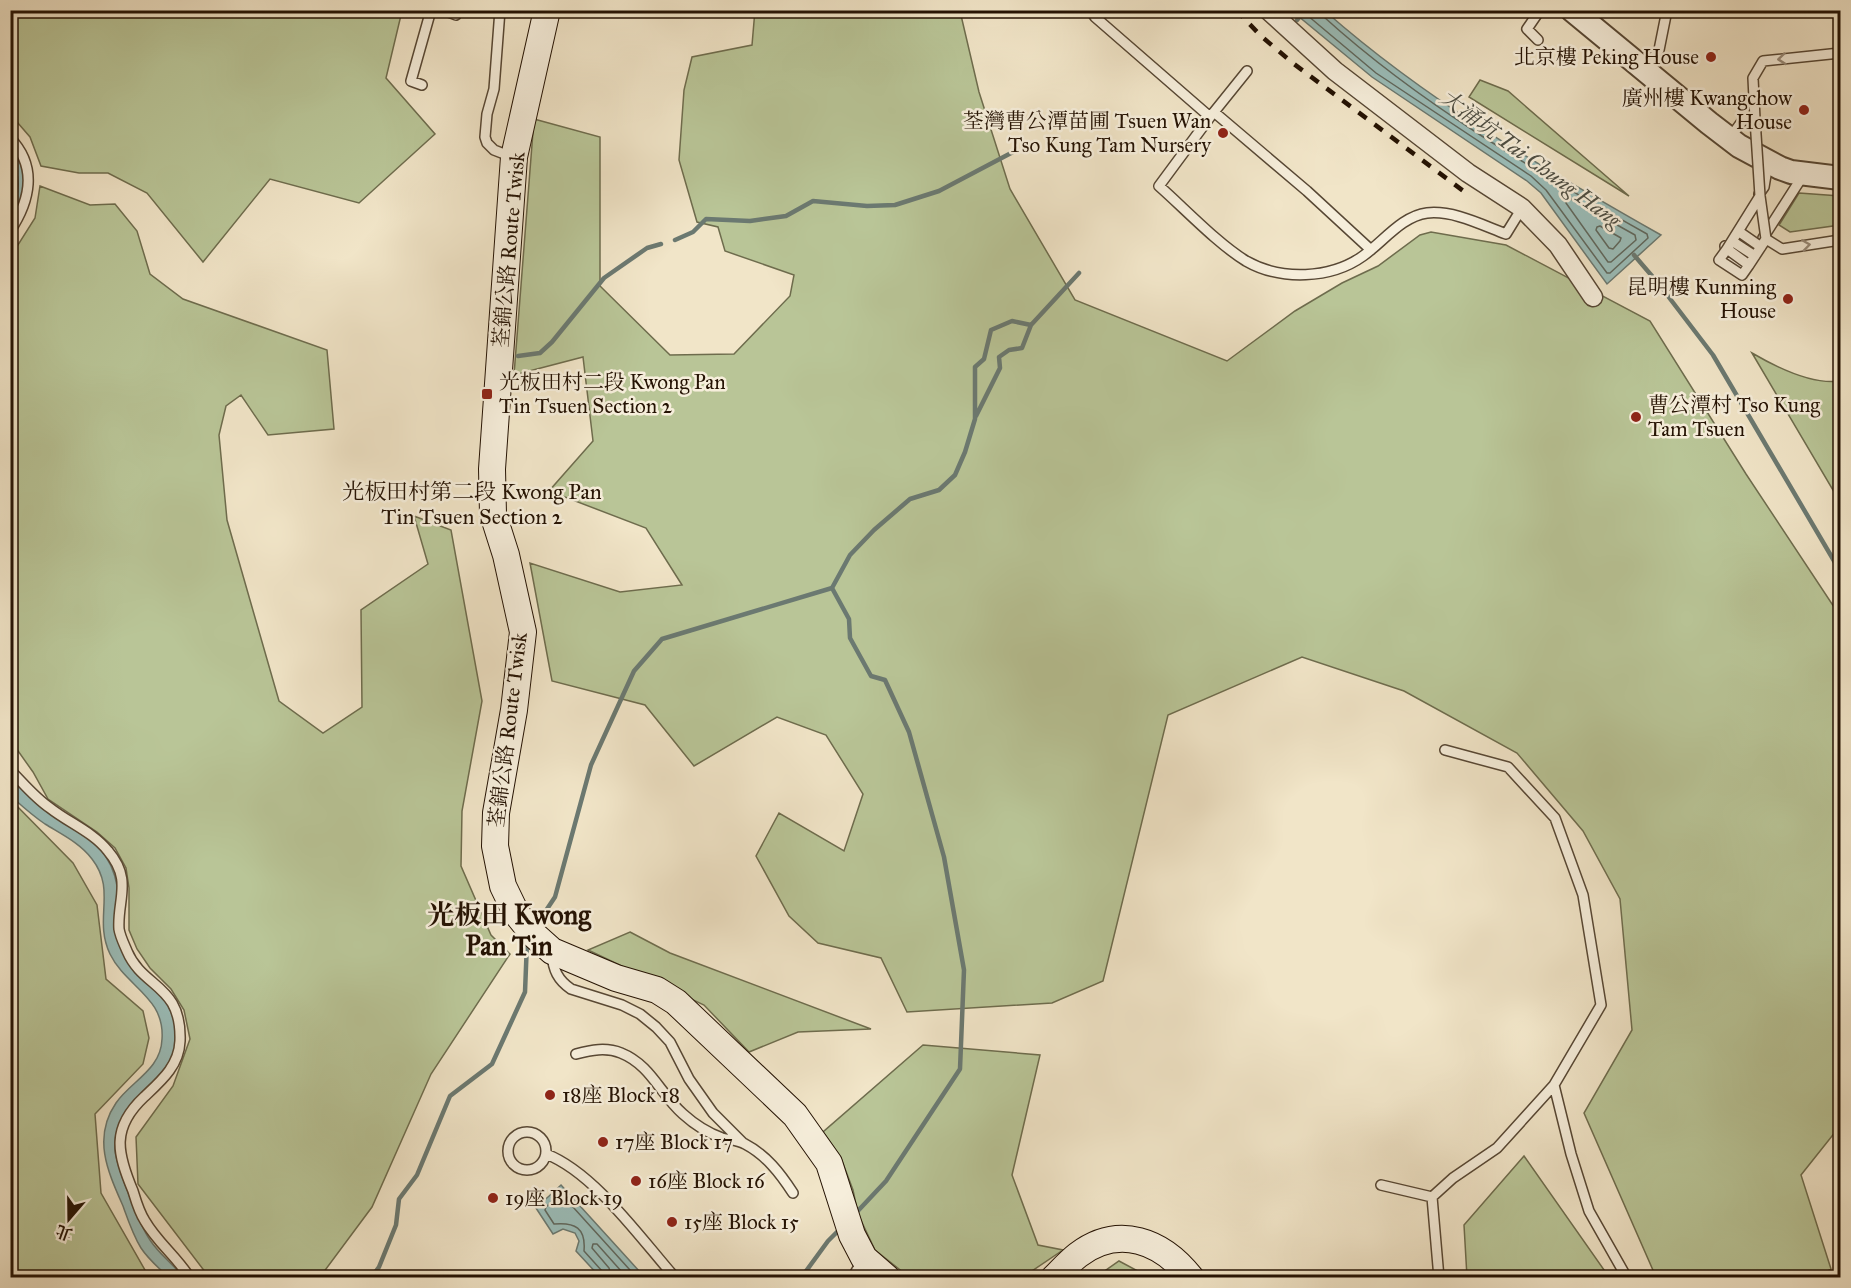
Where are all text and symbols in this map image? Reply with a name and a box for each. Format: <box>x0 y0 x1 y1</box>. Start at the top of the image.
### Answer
place label: 北京樓 Peking House <box>1514 44 1699 70</box>
marker: 北京樓 Peking House <box>1704 50 1718 64</box>
one-way arrow <box>1778 52 1787 65</box>
water label: 大涌坑 Tai Chung Hang <box>1435 84 1628 234</box>
place label: 廣州樓 Kwangchow House <box>1622 85 1792 135</box>
marker: 廣州樓 Kwangchow House <box>1797 103 1811 117</box>
place label: 荃灣曹公潭苗圃 Tsuen Wan Tso Kung Tam Nursery <box>963 108 1212 158</box>
marker: 荃灣曹公潭苗圃 Tsuen Wan Tso Kung Tam Nursery <box>1216 126 1230 140</box>
street label: 荃錦公路 Route Twisk <box>487 151 531 349</box>
one-way arrow <box>1802 240 1811 252</box>
place label: 昆明樓 Kunming House <box>1627 274 1776 324</box>
marker: 昆明樓 Kunming House <box>1781 292 1795 306</box>
place label: 光板田村二段 Kwong Pan Tin Tsuen Section 2 <box>499 369 726 419</box>
marker: 光板田村二段 Kwong Pan Tin Tsuen Section 2 <box>480 387 494 401</box>
place label: 曹公潭村 Tso Kung Tam Tsuen <box>1648 392 1820 442</box>
marker: 曹公潭村 Tso Kung Tam Tsuen <box>1629 410 1643 424</box>
district label: 光板田村第二段 Kwong Pan Tin Tsuen Section 2 <box>342 478 602 530</box>
street label: 荃錦公路 Route Twisk <box>483 631 533 829</box>
district label: 光板田 Kwong Pan Tin <box>427 898 592 962</box>
place label: 18座 Block 18 <box>562 1082 680 1108</box>
marker: 18座 Block 18 <box>543 1088 557 1102</box>
place label: 17座 Block 17 <box>615 1129 733 1155</box>
marker: 17座 Block 17 <box>596 1135 610 1149</box>
place label: 16座 Block 16 <box>648 1168 766 1194</box>
marker: 16座 Block 16 <box>629 1174 643 1188</box>
place label: 19座 Block 19 <box>505 1185 623 1211</box>
north arrow <box>39 1189 99 1249</box>
marker: 19座 Block 19 <box>486 1191 500 1205</box>
place label: 15座 Block 15 <box>684 1209 799 1235</box>
marker: 15座 Block 15 <box>665 1215 679 1229</box>
text: 北 <box>53 1221 75 1244</box>

